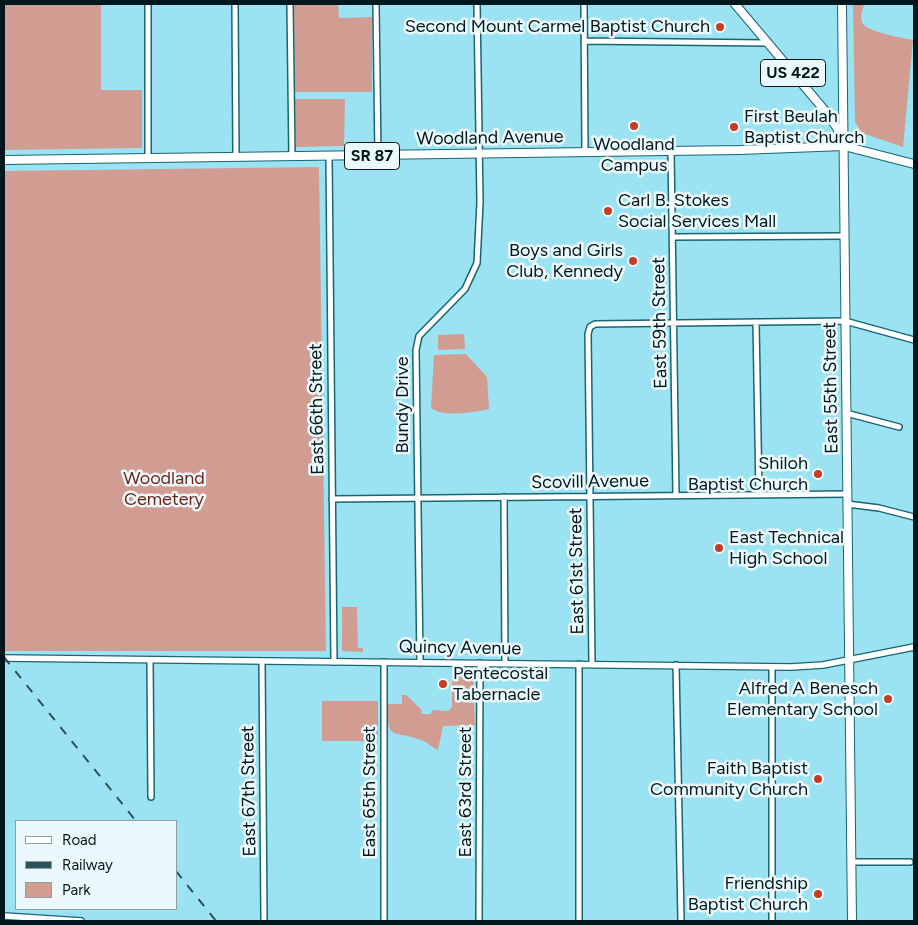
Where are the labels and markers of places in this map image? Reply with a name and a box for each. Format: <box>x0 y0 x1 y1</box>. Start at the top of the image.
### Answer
place label: Second Mount Carmel Baptist Church <box>405 16 710 38</box>
marker: Second Mount Carmel Baptist Church <box>714 21 726 33</box>
place label: First Beulah Baptist Church <box>744 106 864 148</box>
marker: Woodland Campus <box>628 120 640 132</box>
marker: First Beulah Baptist Church <box>728 121 740 133</box>
place label: Woodland Campus <box>593 134 675 176</box>
place label: Carl B. Stokes Social Services Mall <box>618 190 776 232</box>
marker: Carl B. Stokes Social Services Mall <box>602 205 614 217</box>
place label: Boys and Girls Club, Kennedy <box>506 240 623 282</box>
marker: Boys and Girls Club, Kennedy <box>627 255 639 267</box>
place label: Shiloh Baptist Church <box>688 453 808 496</box>
marker: Shiloh Baptist Church <box>812 468 824 480</box>
place label: East Technical High School <box>729 527 844 570</box>
marker: East Technical High School <box>713 542 725 554</box>
place label: Pentecostal Tabernacle <box>453 663 548 706</box>
marker: Pentecostal Tabernacle <box>437 678 449 690</box>
place label: Alfred A Benesch Elementary School <box>727 678 878 721</box>
marker: Alfred A Benesch Elementary School <box>882 693 894 705</box>
place label: Faith Baptist Community Church <box>650 758 808 801</box>
marker: Faith Baptist Community Church <box>812 773 824 785</box>
place label: Friendship Baptist Church <box>688 873 808 916</box>
marker: Friendship Baptist Church <box>812 888 824 900</box>

